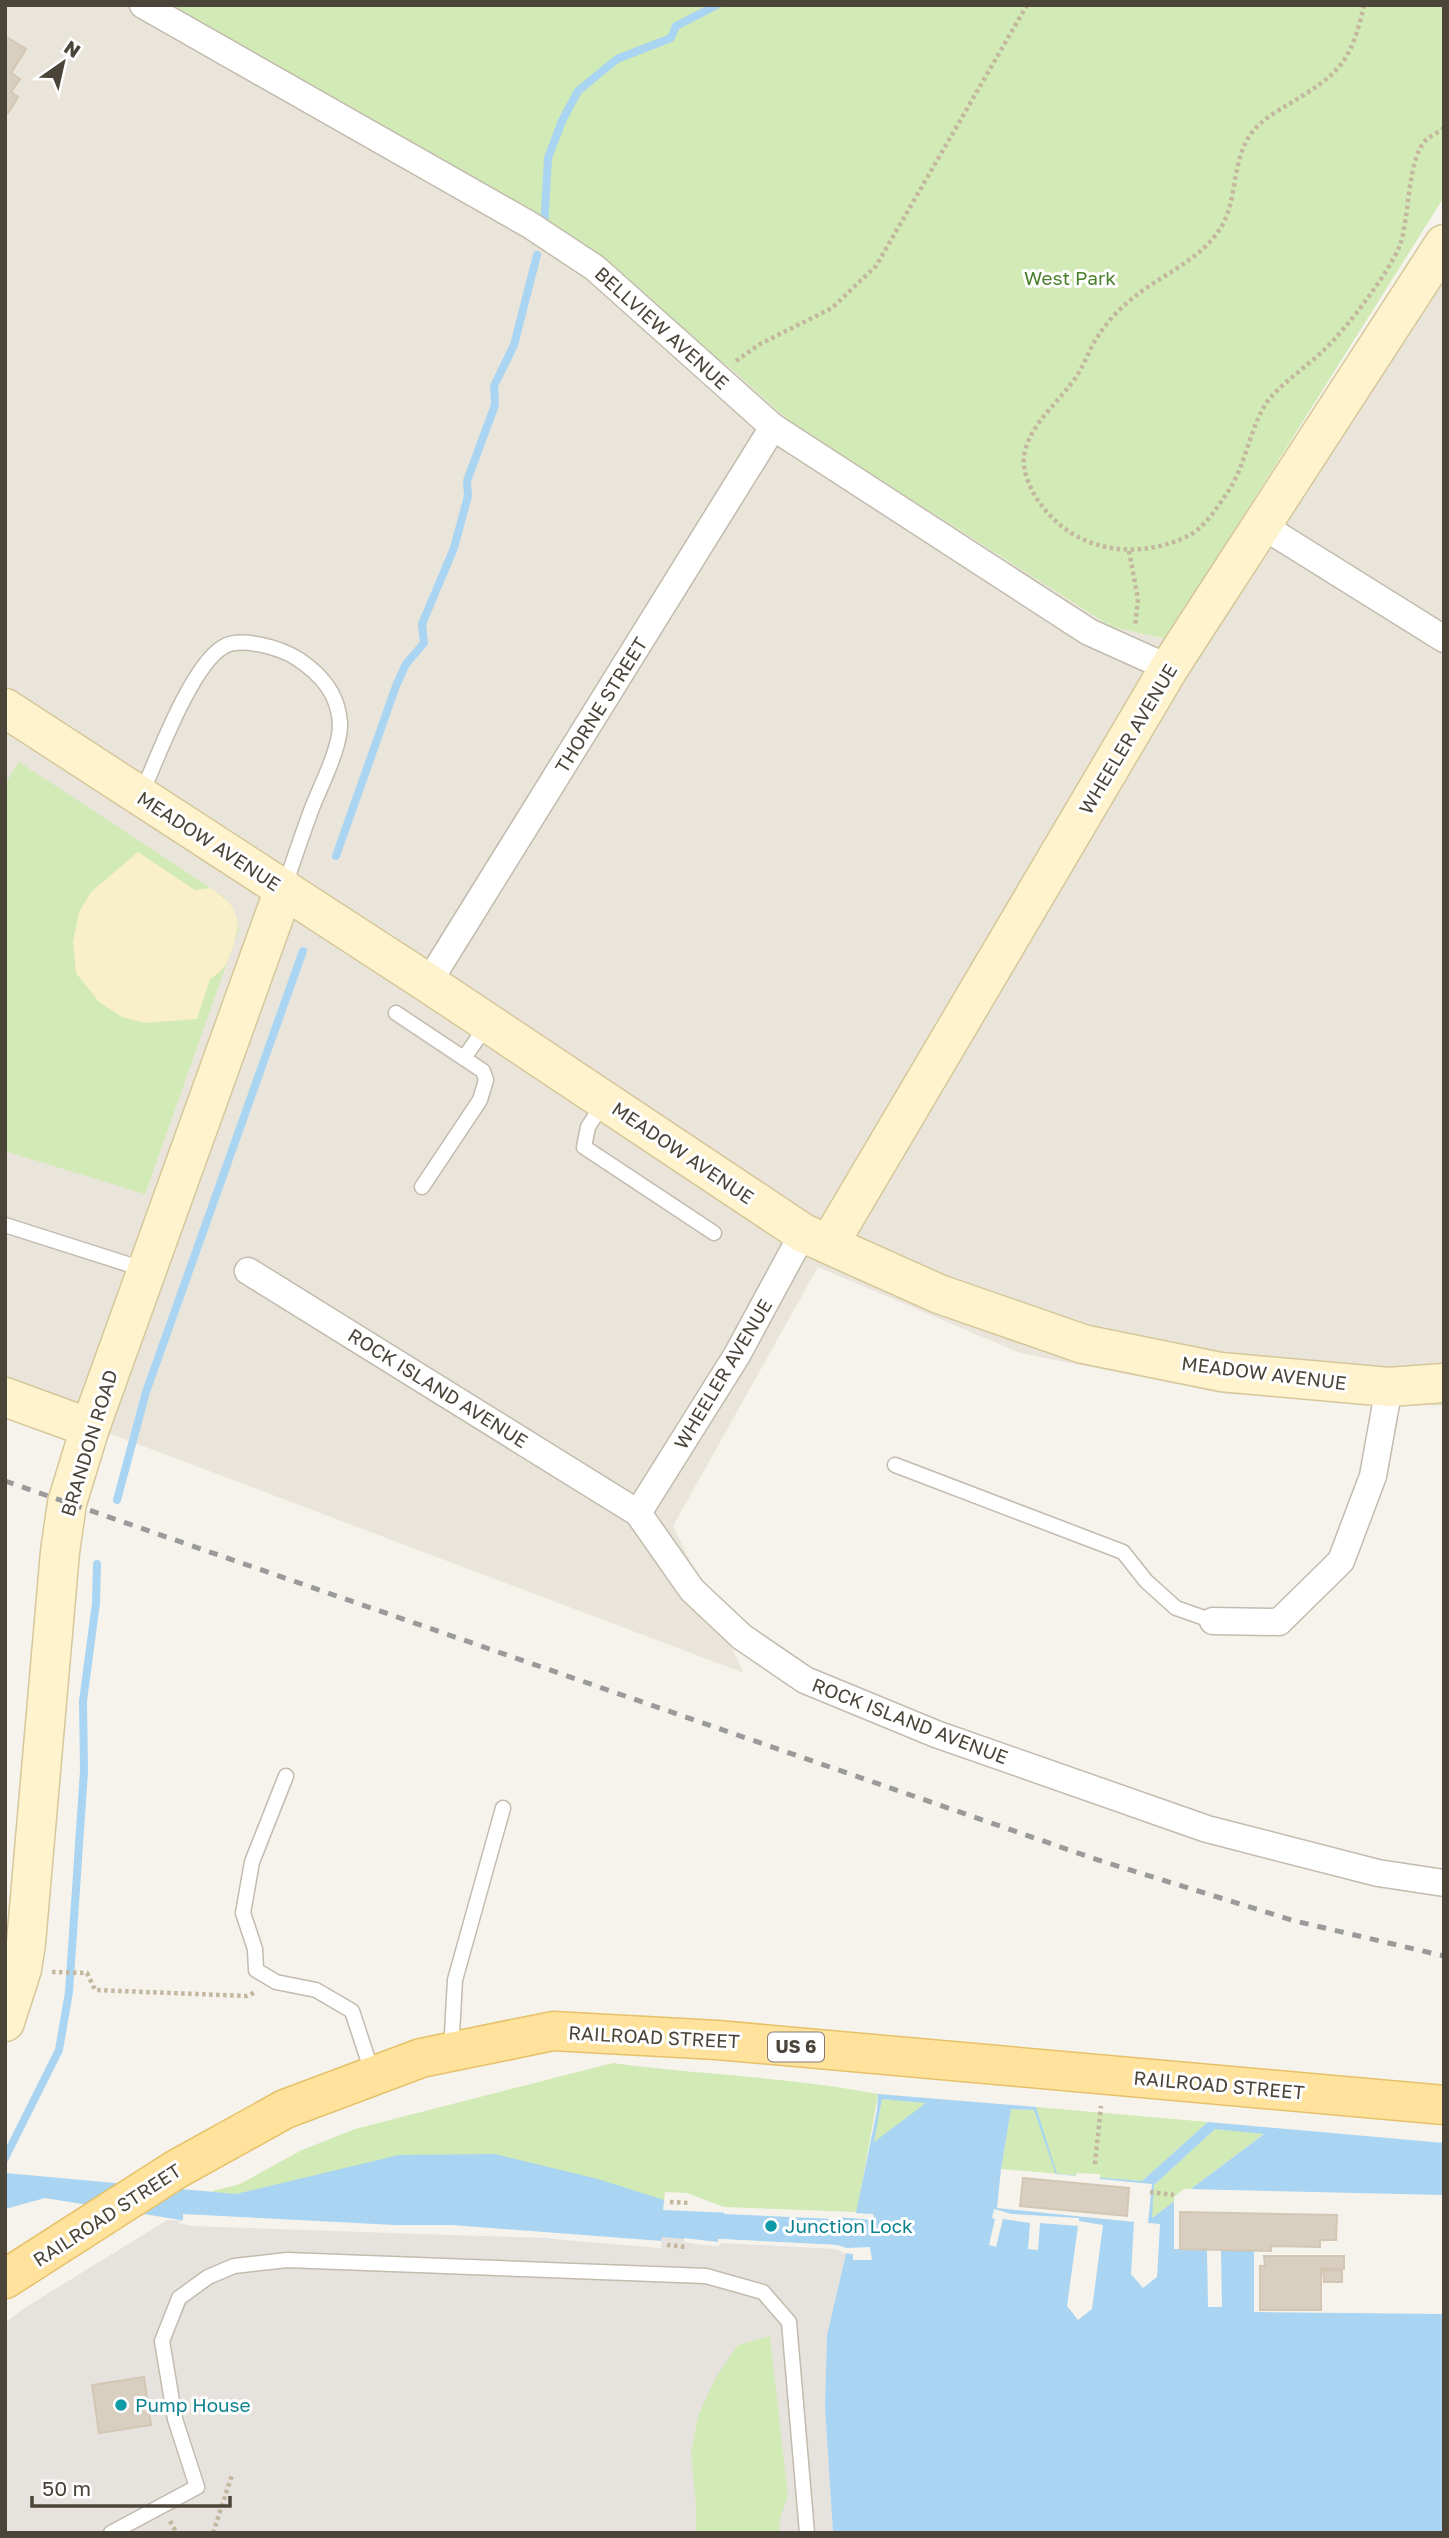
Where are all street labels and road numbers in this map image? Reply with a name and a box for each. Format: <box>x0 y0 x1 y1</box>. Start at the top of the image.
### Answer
street label: BELLVIEW AVENUE <box>591 261 734 394</box>
street label: THORNE STREET <box>550 632 652 777</box>
street label: WHEELER AVENUE <box>1074 659 1182 818</box>
street label: MEADOW AVENUE <box>133 786 285 895</box>
street label: MEADOW AVENUE <box>608 1097 759 1209</box>
street label: WHEELER AVENUE <box>669 1294 777 1453</box>
street label: ROCK ISLAND AVENUE <box>344 1323 532 1452</box>
street label: MEADOW AVENUE <box>1180 1351 1348 1394</box>
street label: BRANDON ROAD <box>55 1367 122 1519</box>
street label: ROCK ISLAND AVENUE <box>809 1673 1011 1768</box>
street label: RAILROAD STREET <box>568 2021 741 2052</box>
road number: US 6 <box>768 2033 824 2062</box>
street label: RAILROAD STREET <box>1133 2066 1306 2103</box>
street label: RAILROAD STREET <box>28 2158 185 2271</box>

